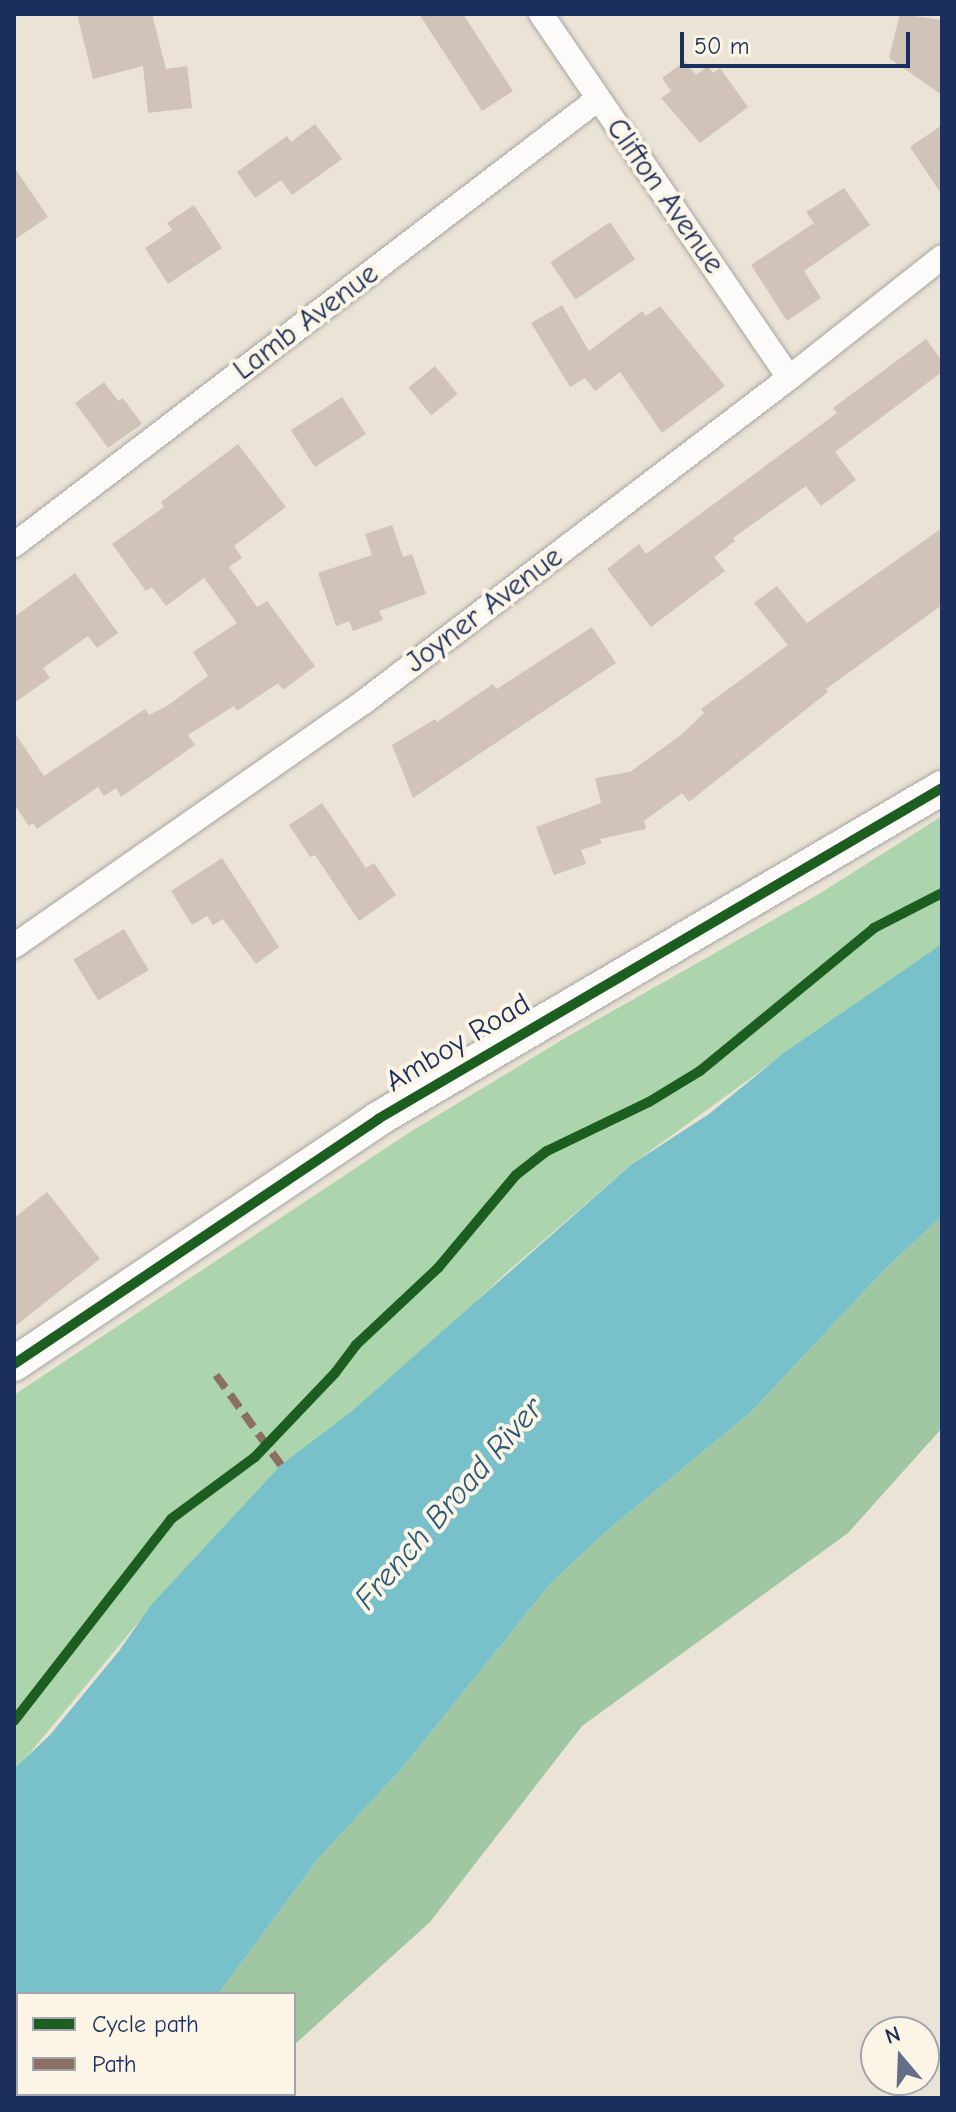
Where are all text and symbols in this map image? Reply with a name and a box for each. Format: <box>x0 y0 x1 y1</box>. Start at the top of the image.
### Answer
scale bar <box>684 16 914 66</box>
text: 50 m <box>694 32 750 60</box>
street label: Clifton Avenue <box>598 111 732 281</box>
street label: Lamb Avenue <box>226 256 386 388</box>
street label: Joyner Avenue <box>398 539 570 681</box>
street label: Amboy Road <box>379 986 537 1100</box>
water label: French Broad River <box>346 1390 552 1618</box>
legend <box>16 1992 296 2096</box>
text: Cycle path <box>92 2010 199 2038</box>
north arrow <box>860 2016 940 2096</box>
text: N <box>882 2021 904 2050</box>
text: Path <box>92 2050 137 2078</box>

